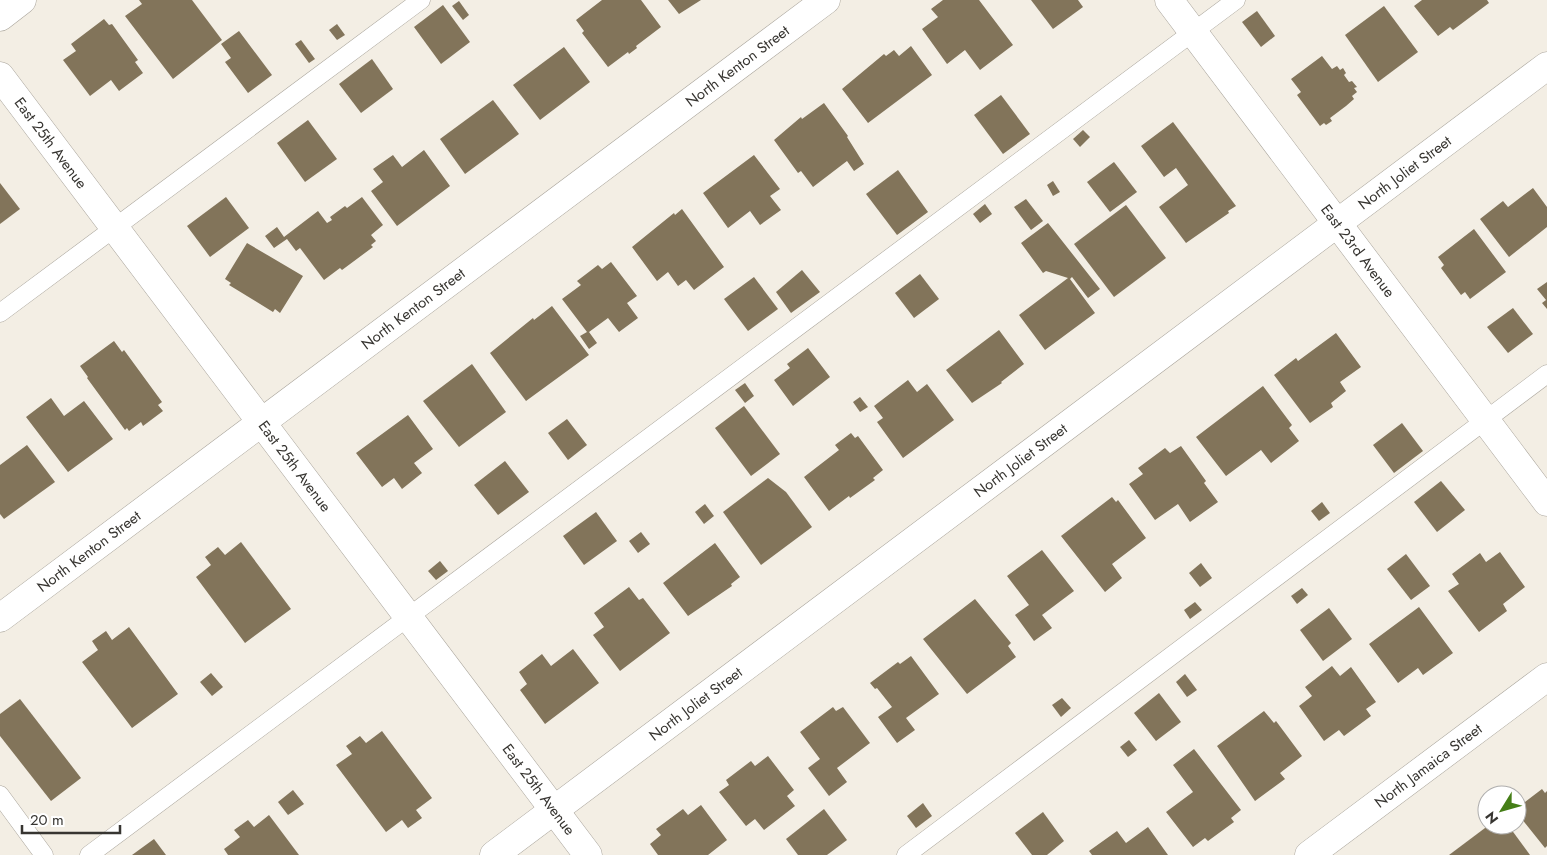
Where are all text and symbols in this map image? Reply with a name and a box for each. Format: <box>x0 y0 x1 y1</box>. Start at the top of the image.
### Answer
street label: North Kenton Street <box>681 20 794 112</box>
street label: East 25th Avenue <box>9 93 93 194</box>
street label: North Joliet Street <box>1353 130 1456 215</box>
street label: East 23rd Avenue <box>1316 200 1400 302</box>
street label: North Kenton Street <box>357 262 470 355</box>
street label: East 25th Avenue <box>253 416 337 517</box>
street label: North Joliet Street <box>969 418 1072 503</box>
street label: North Kenton Street <box>32 505 146 598</box>
street label: North Joliet Street <box>644 661 747 746</box>
street label: North Jamaica Street <box>1370 718 1487 813</box>
street label: East 25th Avenue <box>497 739 581 840</box>
north arrow <box>1477 785 1527 835</box>
scale bar <box>22 802 120 834</box>
text: N <box>1480 807 1503 828</box>
text: 20 m <box>30 809 64 831</box>

